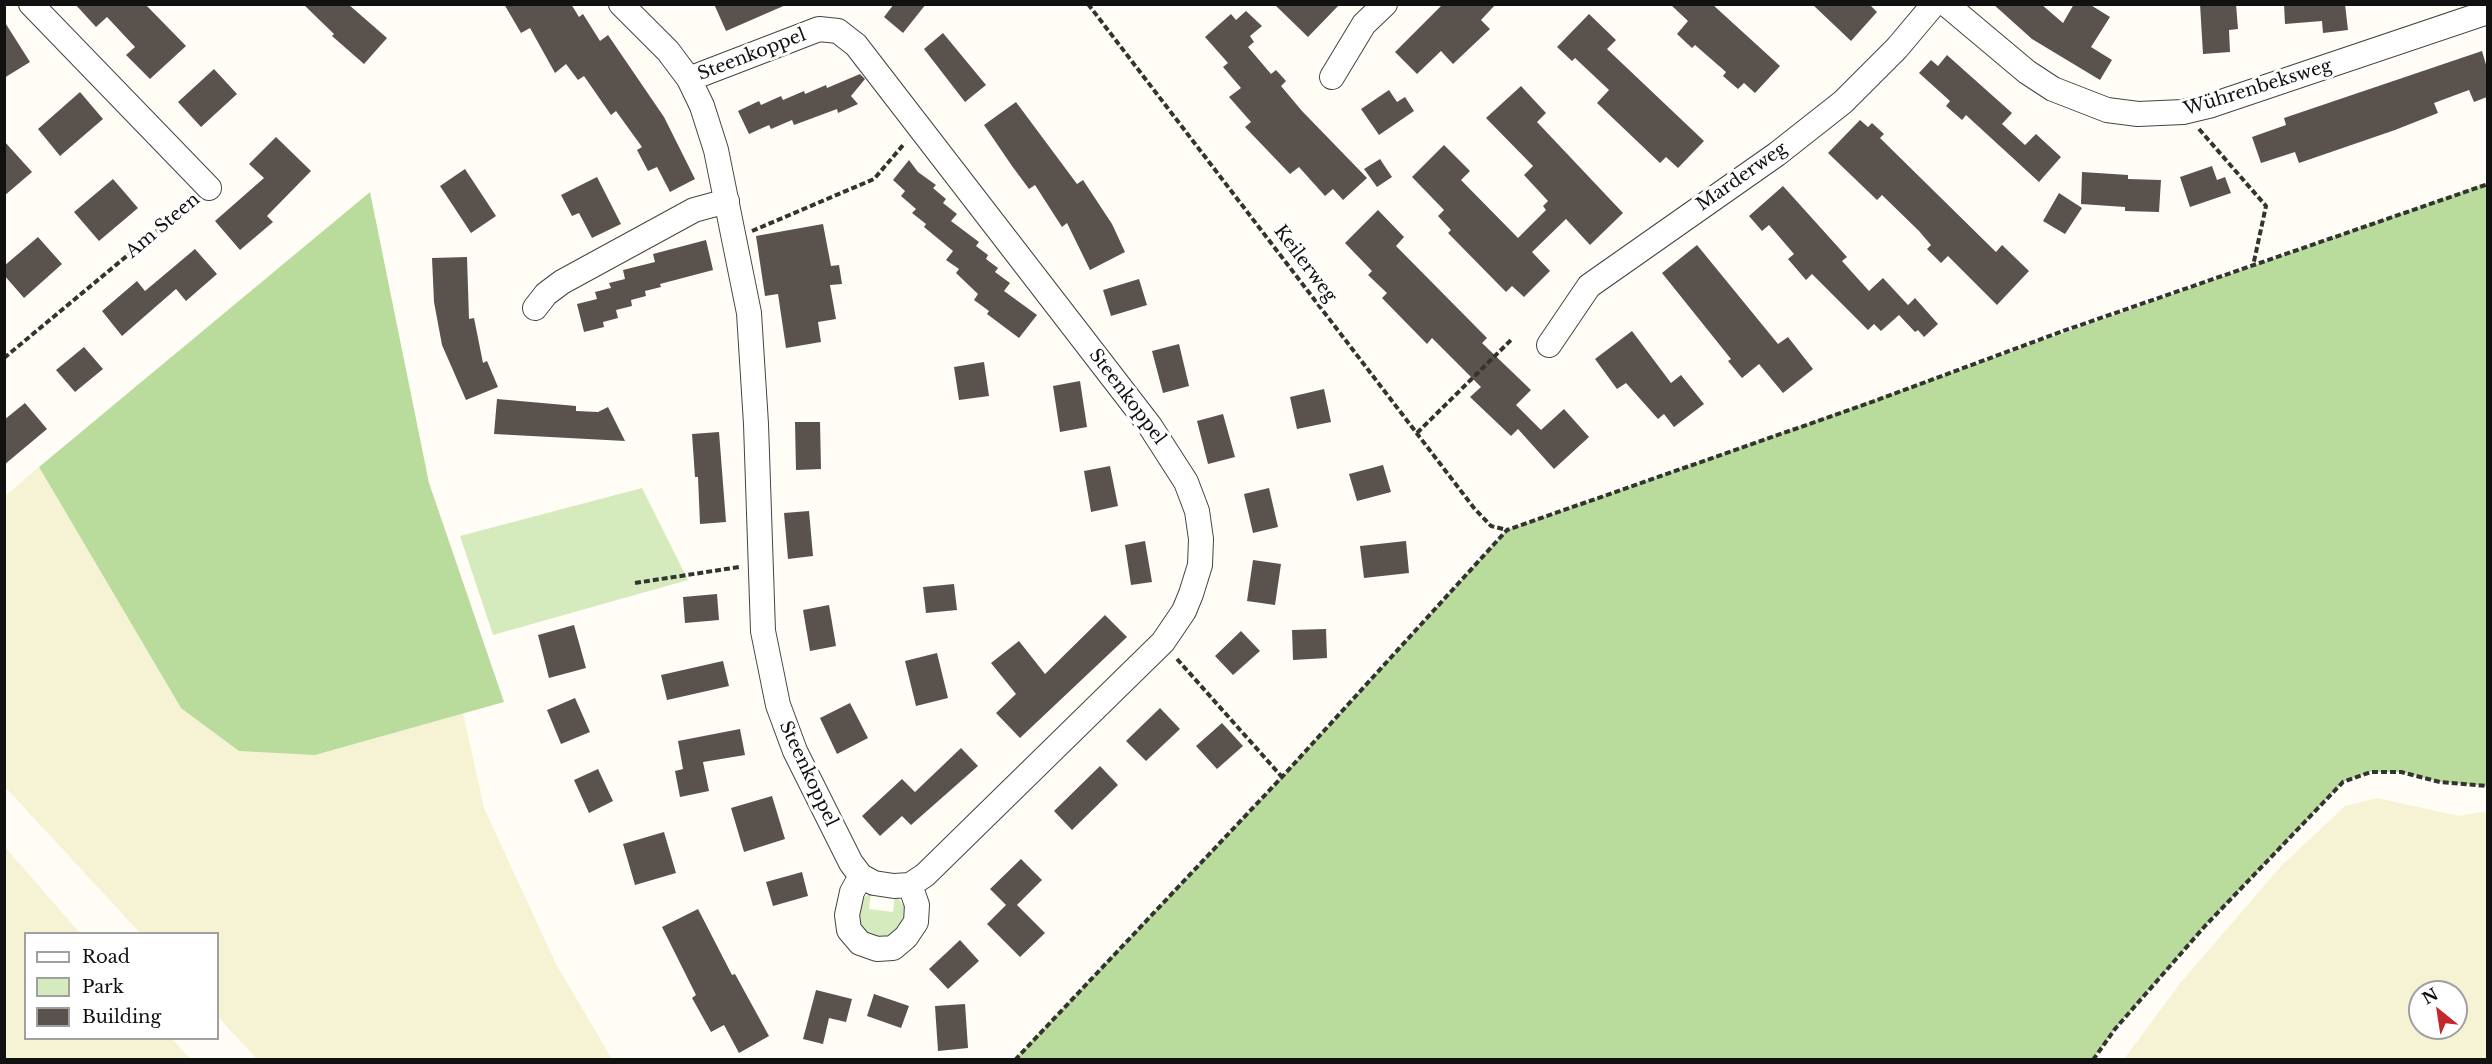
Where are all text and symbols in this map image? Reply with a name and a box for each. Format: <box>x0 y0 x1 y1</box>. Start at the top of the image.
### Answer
street label: Steenkoppel <box>695 24 809 86</box>
street label: Wührenbeksweg <box>2181 55 2335 121</box>
street label: Marderweg <box>1693 138 1791 216</box>
street label: Am Steen <box>122 189 204 263</box>
street label: Keilerweg <box>1269 221 1341 307</box>
street label: Steenkoppel <box>1084 345 1170 449</box>
street label: Steenkoppel <box>774 718 842 830</box>
legend <box>24 932 219 1040</box>
text: Road <box>82 946 130 968</box>
text: Park <box>82 976 124 998</box>
north arrow <box>2408 980 2468 1040</box>
text: N <box>2418 984 2442 1009</box>
text: Building <box>82 1006 161 1028</box>

